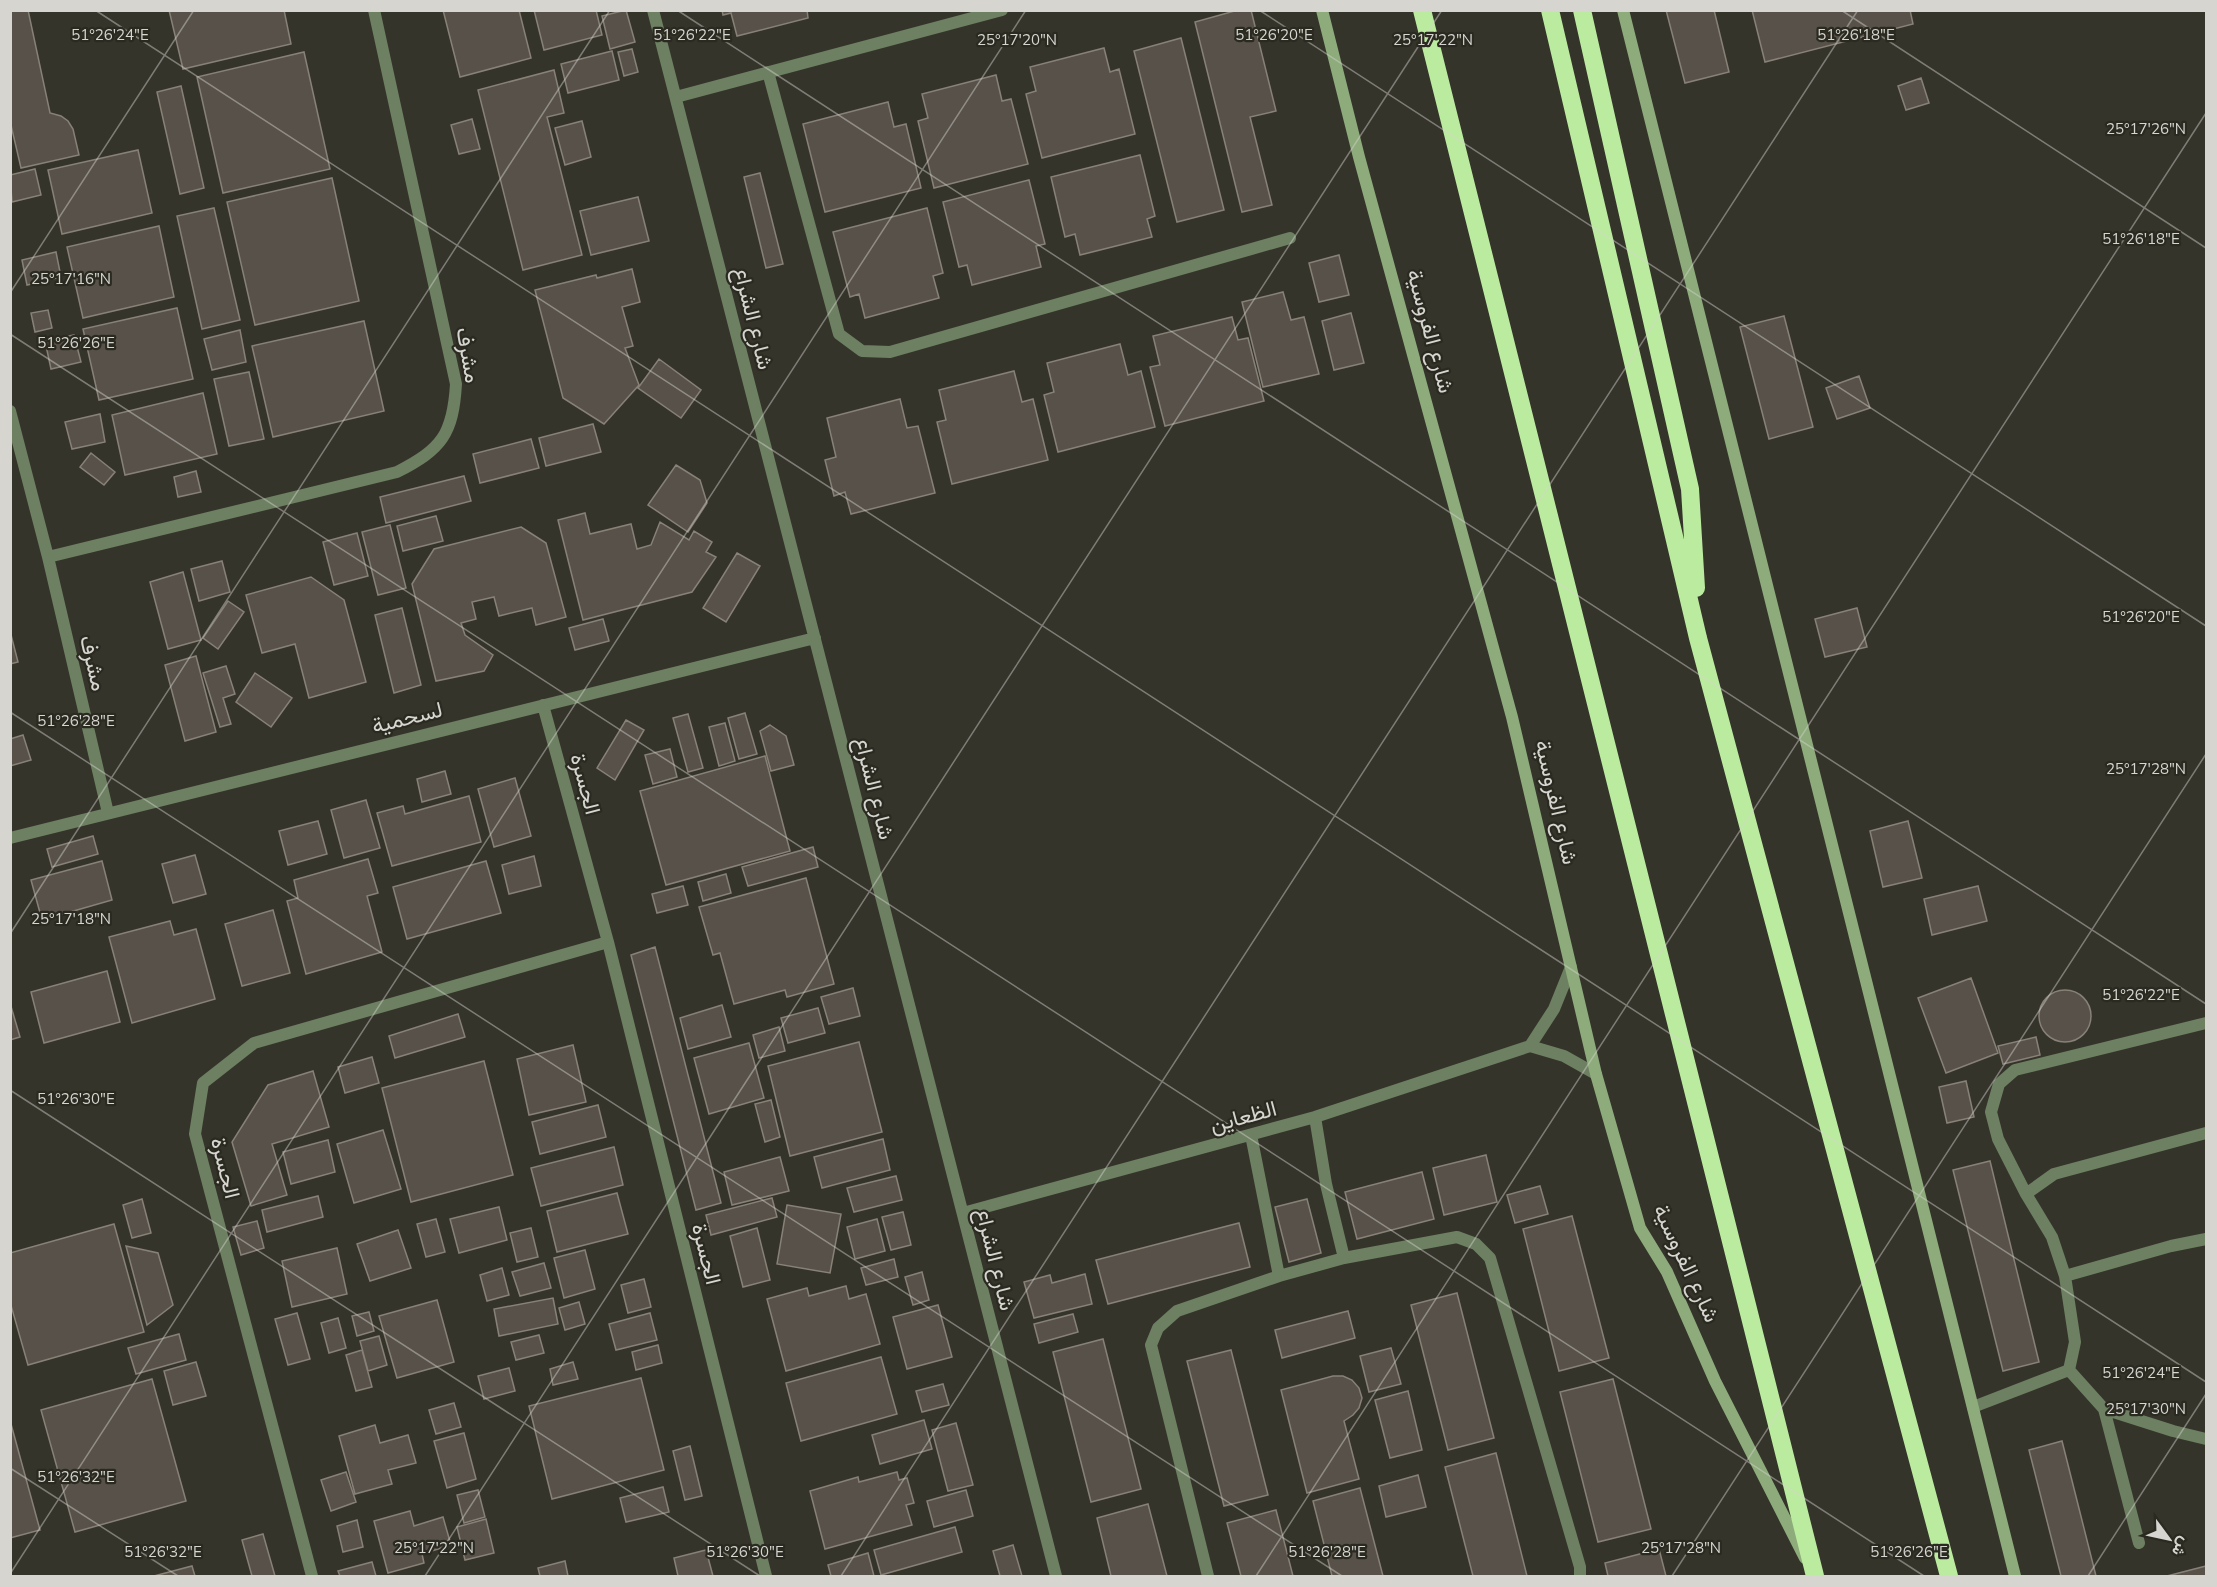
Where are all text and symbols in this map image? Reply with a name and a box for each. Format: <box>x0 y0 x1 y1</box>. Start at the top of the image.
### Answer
text: 51°26'24"E <box>71 25 149 44</box>
text: 51°26'22"E <box>653 25 731 44</box>
text: 51°26'20"E <box>1235 25 1313 44</box>
text: 51°26'18"E <box>1817 25 1895 44</box>
text: 25°17'20"N <box>977 30 1057 49</box>
text: 25°17'22"N <box>1393 30 1473 49</box>
text: 25°17'26"N <box>2106 119 2186 138</box>
text: 51°26'18"E <box>2102 229 2180 248</box>
street label: شارع الشراع <box>727 264 780 372</box>
street label: شارع الفروسية <box>1400 266 1461 396</box>
text: 25°17'16"N <box>31 269 111 288</box>
street label: مشرف <box>450 325 488 385</box>
text: 51°26'26"E <box>37 333 115 352</box>
text: 51°26'20"E <box>2102 607 2180 626</box>
street label: مشرف <box>74 632 114 694</box>
street label: لسحمية <box>369 695 445 739</box>
text: 51°26'28"E <box>37 711 115 730</box>
street label: شارع الشراع <box>848 734 901 842</box>
street label: شارع الفروسية <box>1528 737 1585 867</box>
street label: الجسرة <box>564 750 608 818</box>
text: 25°17'28"N <box>2106 759 2186 778</box>
text: 25°17'18"N <box>31 909 111 928</box>
text: 51°26'22"E <box>2102 985 2180 1004</box>
text: 51°26'30"E <box>37 1089 115 1108</box>
street label: الظعاين <box>1206 1094 1280 1138</box>
street label: الجسرة <box>205 1135 247 1201</box>
street label: شارع الفروسية <box>1647 1199 1727 1327</box>
street label: شارع الشراع <box>969 1205 1022 1313</box>
street label: الجسرة <box>686 1221 728 1287</box>
text: 51°26'24"E <box>2102 1363 2180 1382</box>
text: 25°17'30"N <box>2106 1399 2186 1418</box>
text: 51°26'32"E <box>37 1467 115 1486</box>
north arrow <box>2139 1509 2199 1569</box>
text: ش <box>2168 1534 2195 1561</box>
text: 25°17'22"N <box>394 1538 474 1557</box>
text: 25°17'28"N <box>1641 1538 1721 1557</box>
text: 51°26'32"E <box>124 1542 202 1561</box>
text: 51°26'30"E <box>706 1542 784 1561</box>
text: 51°26'28"E <box>1288 1542 1366 1561</box>
text: 51°26'26"E <box>1870 1542 1948 1561</box>

